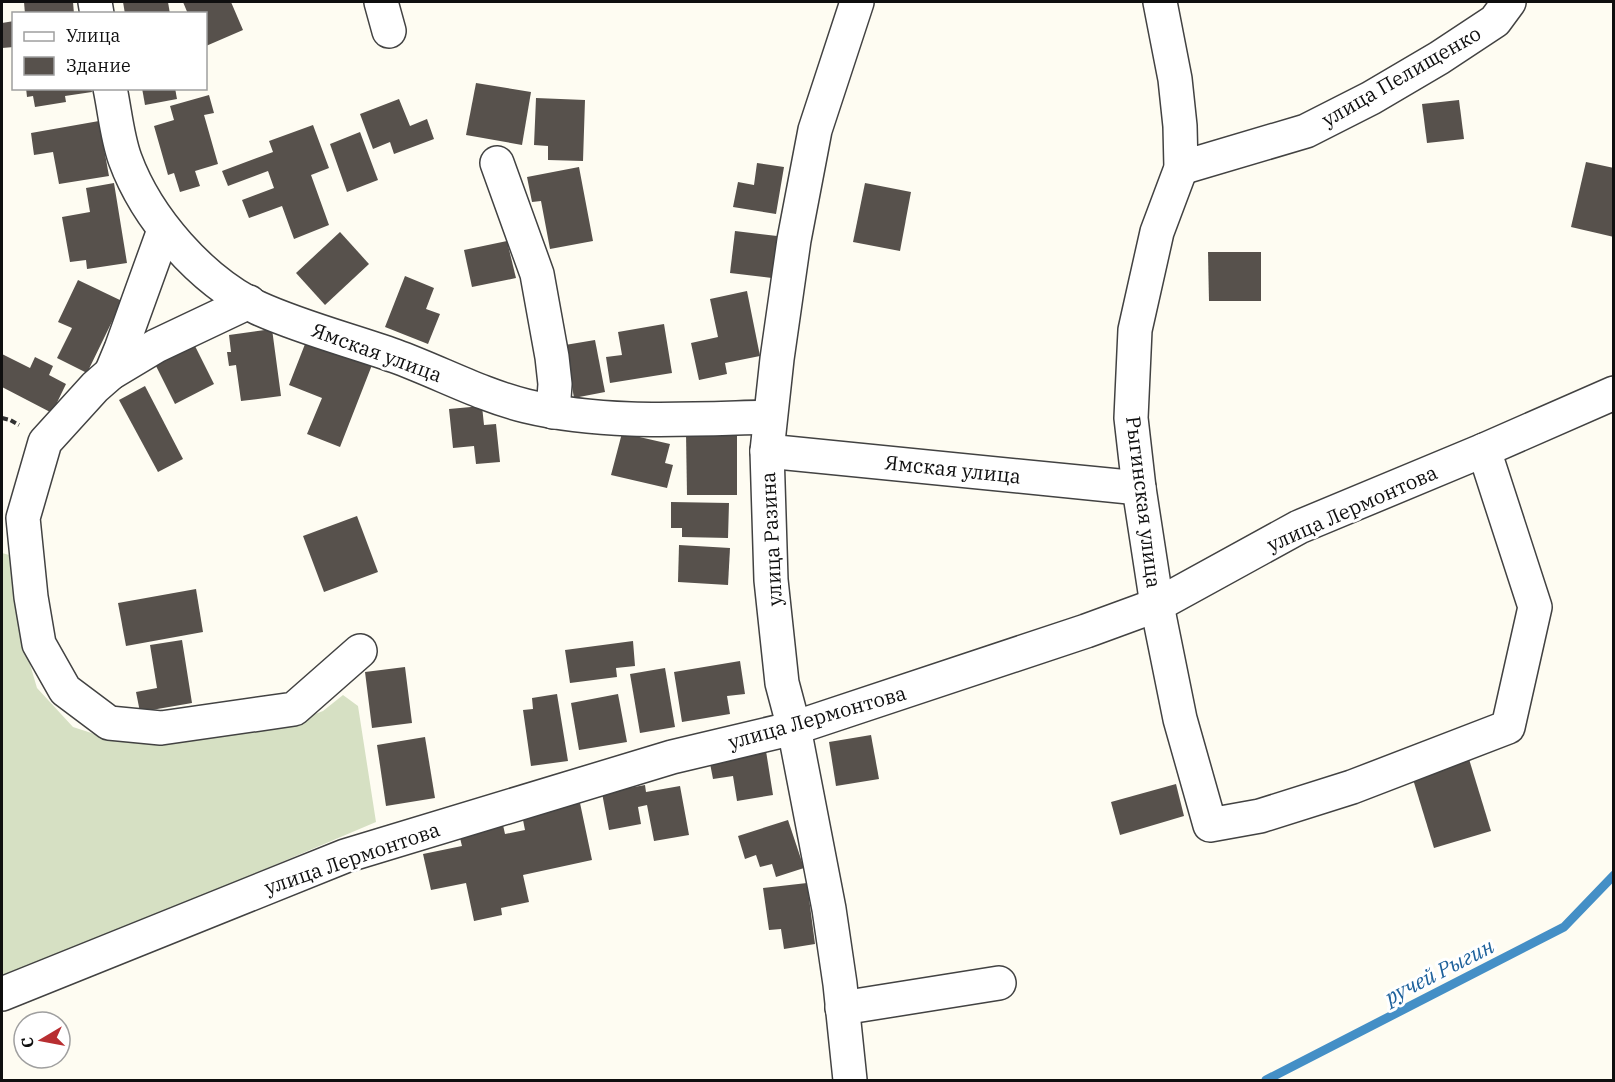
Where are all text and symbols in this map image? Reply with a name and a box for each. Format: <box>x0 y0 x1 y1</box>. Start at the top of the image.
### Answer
legend <box>12 12 207 90</box>
street label: улица Пелищенко <box>1316 19 1486 133</box>
text: Улица <box>66 24 121 47</box>
text: Здание <box>66 54 131 77</box>
street label: Ямская улица <box>308 316 446 388</box>
street label: Рыгинская улица <box>1120 415 1168 590</box>
street label: Ямская улица <box>884 448 1022 490</box>
street label: улица Лермонтова <box>1263 458 1442 558</box>
street label: улица Разина <box>754 471 788 607</box>
street label: улица Лермонтова <box>725 679 909 755</box>
street label: улица Лермонтова <box>261 815 443 901</box>
water label: ручей Рыгин <box>1378 932 1498 1011</box>
north arrow <box>12 1010 72 1070</box>
text: С <box>16 1036 38 1050</box>

